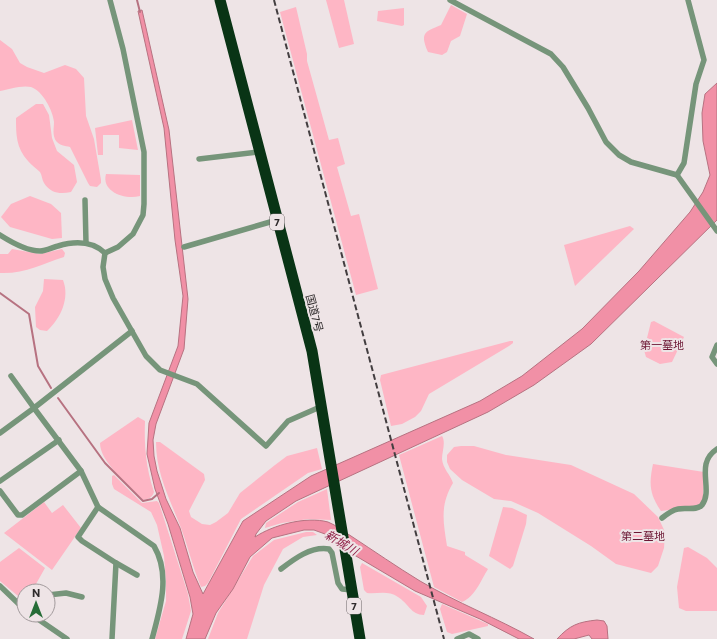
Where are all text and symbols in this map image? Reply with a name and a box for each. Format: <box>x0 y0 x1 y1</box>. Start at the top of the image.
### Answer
road number: 7 <box>270 214 284 230</box>
street label: 国道7号 <box>304 293 326 333</box>
park label: 第一墓地 <box>640 338 684 351</box>
water label: 新城川 <box>323 527 363 558</box>
park label: 第二墓地 <box>621 529 665 542</box>
north arrow <box>16 583 56 623</box>
text: N <box>32 586 40 599</box>
road number: 7 <box>347 598 361 614</box>

